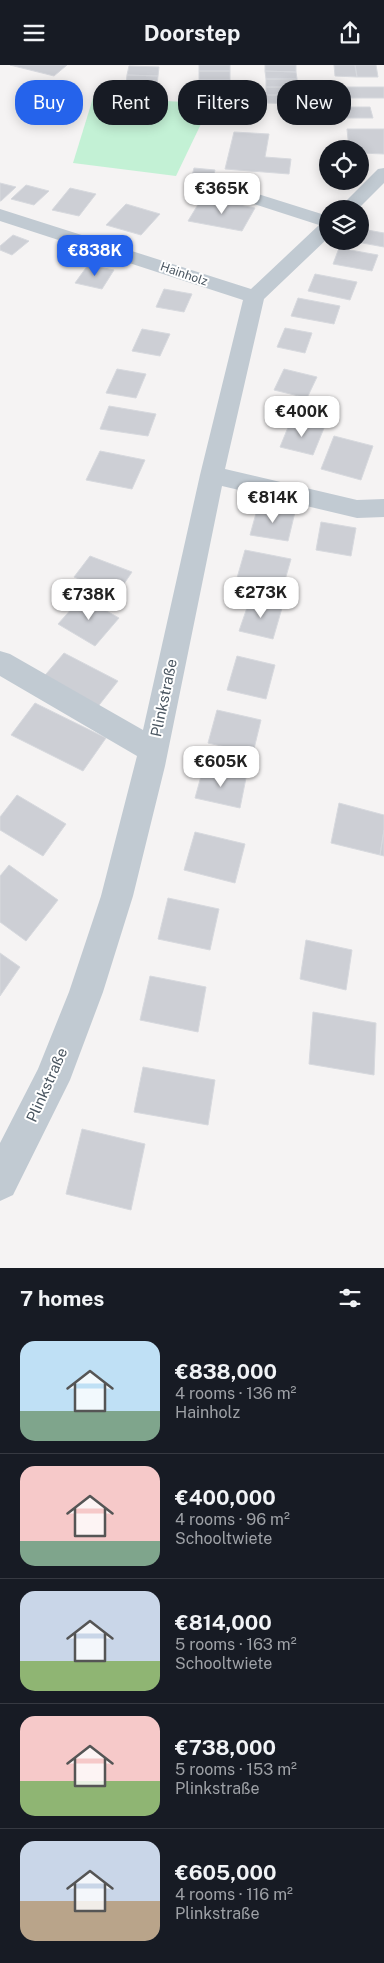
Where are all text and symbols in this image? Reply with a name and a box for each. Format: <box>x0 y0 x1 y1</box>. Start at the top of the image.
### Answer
icon: menu <box>20 19 48 47</box>
icon: share <box>336 19 364 47</box>
text: Doorstep <box>144 20 240 46</box>
chip: Buy <box>15 80 83 125</box>
chip: Rent <box>93 80 168 125</box>
chip: Filters <box>178 80 267 125</box>
chip: New <box>277 80 351 125</box>
map controls <box>319 140 369 250</box>
button: locate <box>319 140 369 190</box>
pin: €365K <box>187 173 257 215</box>
text: €365K <box>195 179 249 198</box>
button: layers <box>319 200 369 250</box>
pin: €838K <box>60 235 130 277</box>
text: €838K <box>68 241 122 260</box>
street label: Hainholz <box>159 259 210 289</box>
pin: €400K <box>267 395 337 438</box>
text: €400K <box>276 402 328 421</box>
pin: €814K <box>238 481 308 524</box>
text: €814K <box>248 488 298 507</box>
pin: €273K <box>226 577 296 619</box>
pin: €738K <box>54 579 124 621</box>
text: €273K <box>235 583 287 602</box>
text: €738K <box>62 585 116 604</box>
street label: Plinkstraße <box>147 657 180 738</box>
pin: €605K <box>186 745 256 788</box>
text: €605K <box>194 752 248 771</box>
street label: Plinkstraße <box>23 1045 70 1124</box>
icon: filters <box>336 1284 364 1312</box>
text: 7 homes <box>20 1286 104 1311</box>
text: €838,000 <box>175 1359 277 1384</box>
icon: home <box>60 1361 120 1421</box>
text: 4 rooms · 136 m² <box>175 1384 296 1403</box>
text: Hainholz <box>175 1403 240 1422</box>
text: €400,000 <box>175 1485 276 1510</box>
icon: home <box>60 1486 120 1546</box>
text: 4 rooms · 96 m² <box>175 1510 290 1529</box>
text: Schooltwiete <box>175 1529 272 1548</box>
text: €814,000 <box>175 1610 272 1635</box>
icon: home <box>60 1611 120 1671</box>
text: 5 rooms · 163 m² <box>175 1635 297 1654</box>
text: Schooltwiete <box>175 1654 272 1673</box>
text: €738,000 <box>175 1735 276 1760</box>
icon: home <box>60 1736 120 1796</box>
text: 5 rooms · 153 m² <box>175 1760 297 1779</box>
text: Plinkstraße <box>175 1779 260 1798</box>
text: €605,000 <box>175 1860 277 1885</box>
icon: home <box>60 1861 120 1921</box>
text: 4 rooms · 116 m² <box>175 1885 293 1904</box>
text: Plinkstraße <box>175 1904 260 1923</box>

